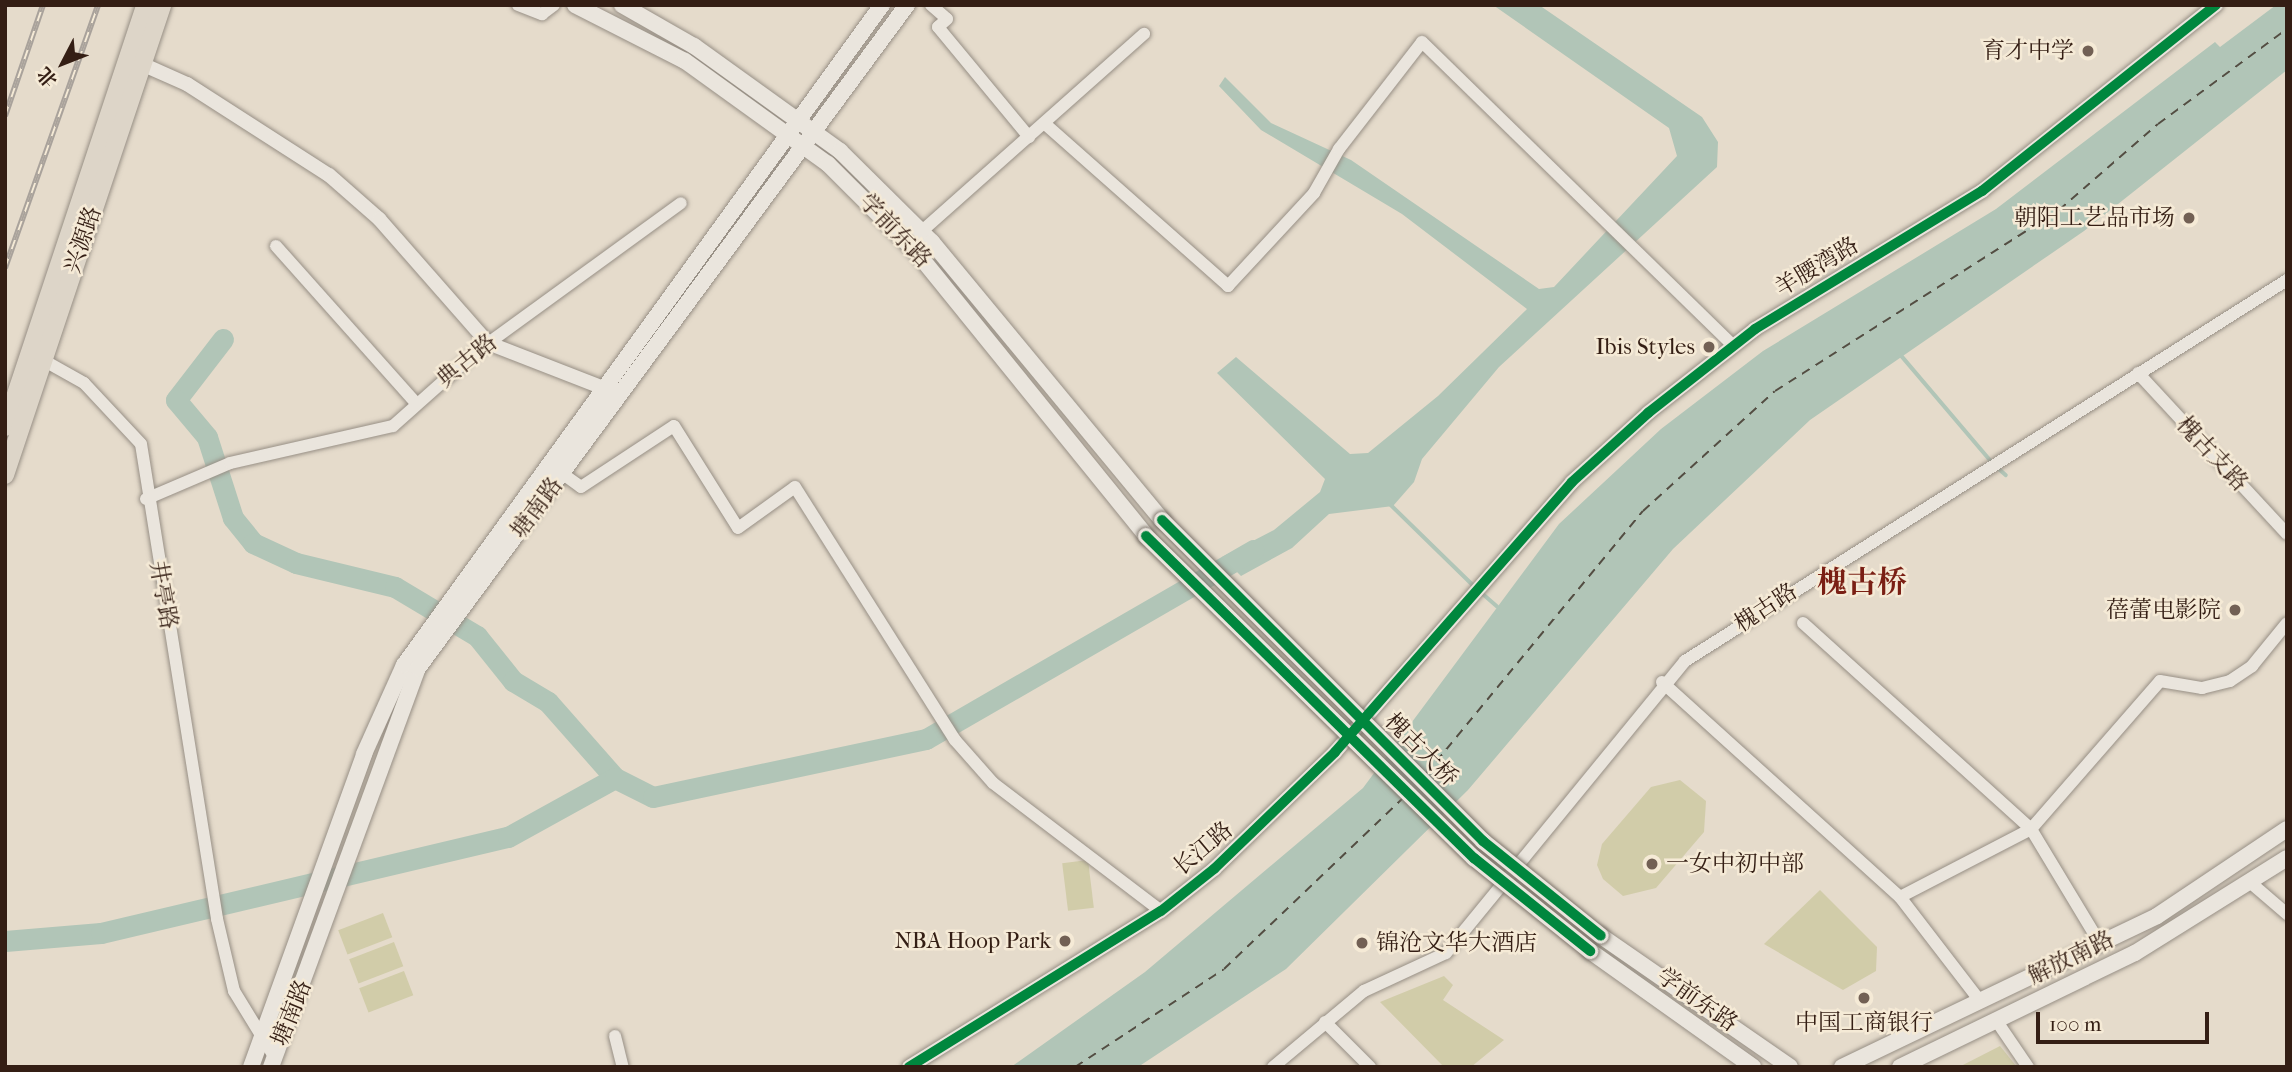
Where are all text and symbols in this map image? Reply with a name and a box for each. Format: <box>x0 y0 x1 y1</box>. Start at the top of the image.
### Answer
north arrow <box>28 28 98 98</box>
place label: 育才中学 <box>1982 37 2074 65</box>
marker: 育才中学 <box>2080 43 2096 59</box>
text: 北 <box>33 63 62 91</box>
street label: 学前东路 <box>853 188 937 274</box>
street label: 兴源路 <box>59 203 107 277</box>
place label: 朝阳工艺品市场 <box>2014 204 2175 232</box>
marker: 朝阳工艺品市场 <box>2181 210 2197 226</box>
street label: 羊腰湾路 <box>1770 231 1864 303</box>
street label: 典古路 <box>432 329 502 393</box>
place label: Ibis Styles <box>1596 333 1695 361</box>
marker: Ibis Styles <box>1701 339 1717 355</box>
street label: 槐古支路 <box>2171 411 2253 497</box>
street label: 塘南路 <box>505 472 569 544</box>
street label: 井亭路 <box>143 559 183 631</box>
district label: 槐古桥 <box>1817 565 1907 601</box>
street label: 槐古路 <box>1730 578 1802 638</box>
place label: 蓓蕾电影院 <box>2106 596 2221 624</box>
marker: 蓓蕾电影院 <box>2227 602 2243 618</box>
street label: 槐古大桥 <box>1379 708 1463 792</box>
street label: 长江路 <box>1168 816 1238 882</box>
place label: 一女中初中部 <box>1666 850 1804 878</box>
marker: 一女中初中部 <box>1644 856 1660 872</box>
street label: 解放南路 <box>2024 925 2118 991</box>
place label: NBA Hoop Park <box>894 927 1051 955</box>
place label: 锦沧文华大酒店 <box>1376 929 1537 957</box>
marker: NBA Hoop Park <box>1057 933 1073 949</box>
marker: 锦沧文华大酒店 <box>1354 935 1370 951</box>
street label: 学前东路 <box>1651 962 1743 1038</box>
street label: 塘南路 <box>266 976 318 1050</box>
marker: 中国工商银行 <box>1856 990 1872 1006</box>
scale bar <box>2040 998 2213 1042</box>
place label: 中国工商银行 <box>1795 1009 1933 1037</box>
text: 100 m <box>2049 1012 2102 1036</box>

